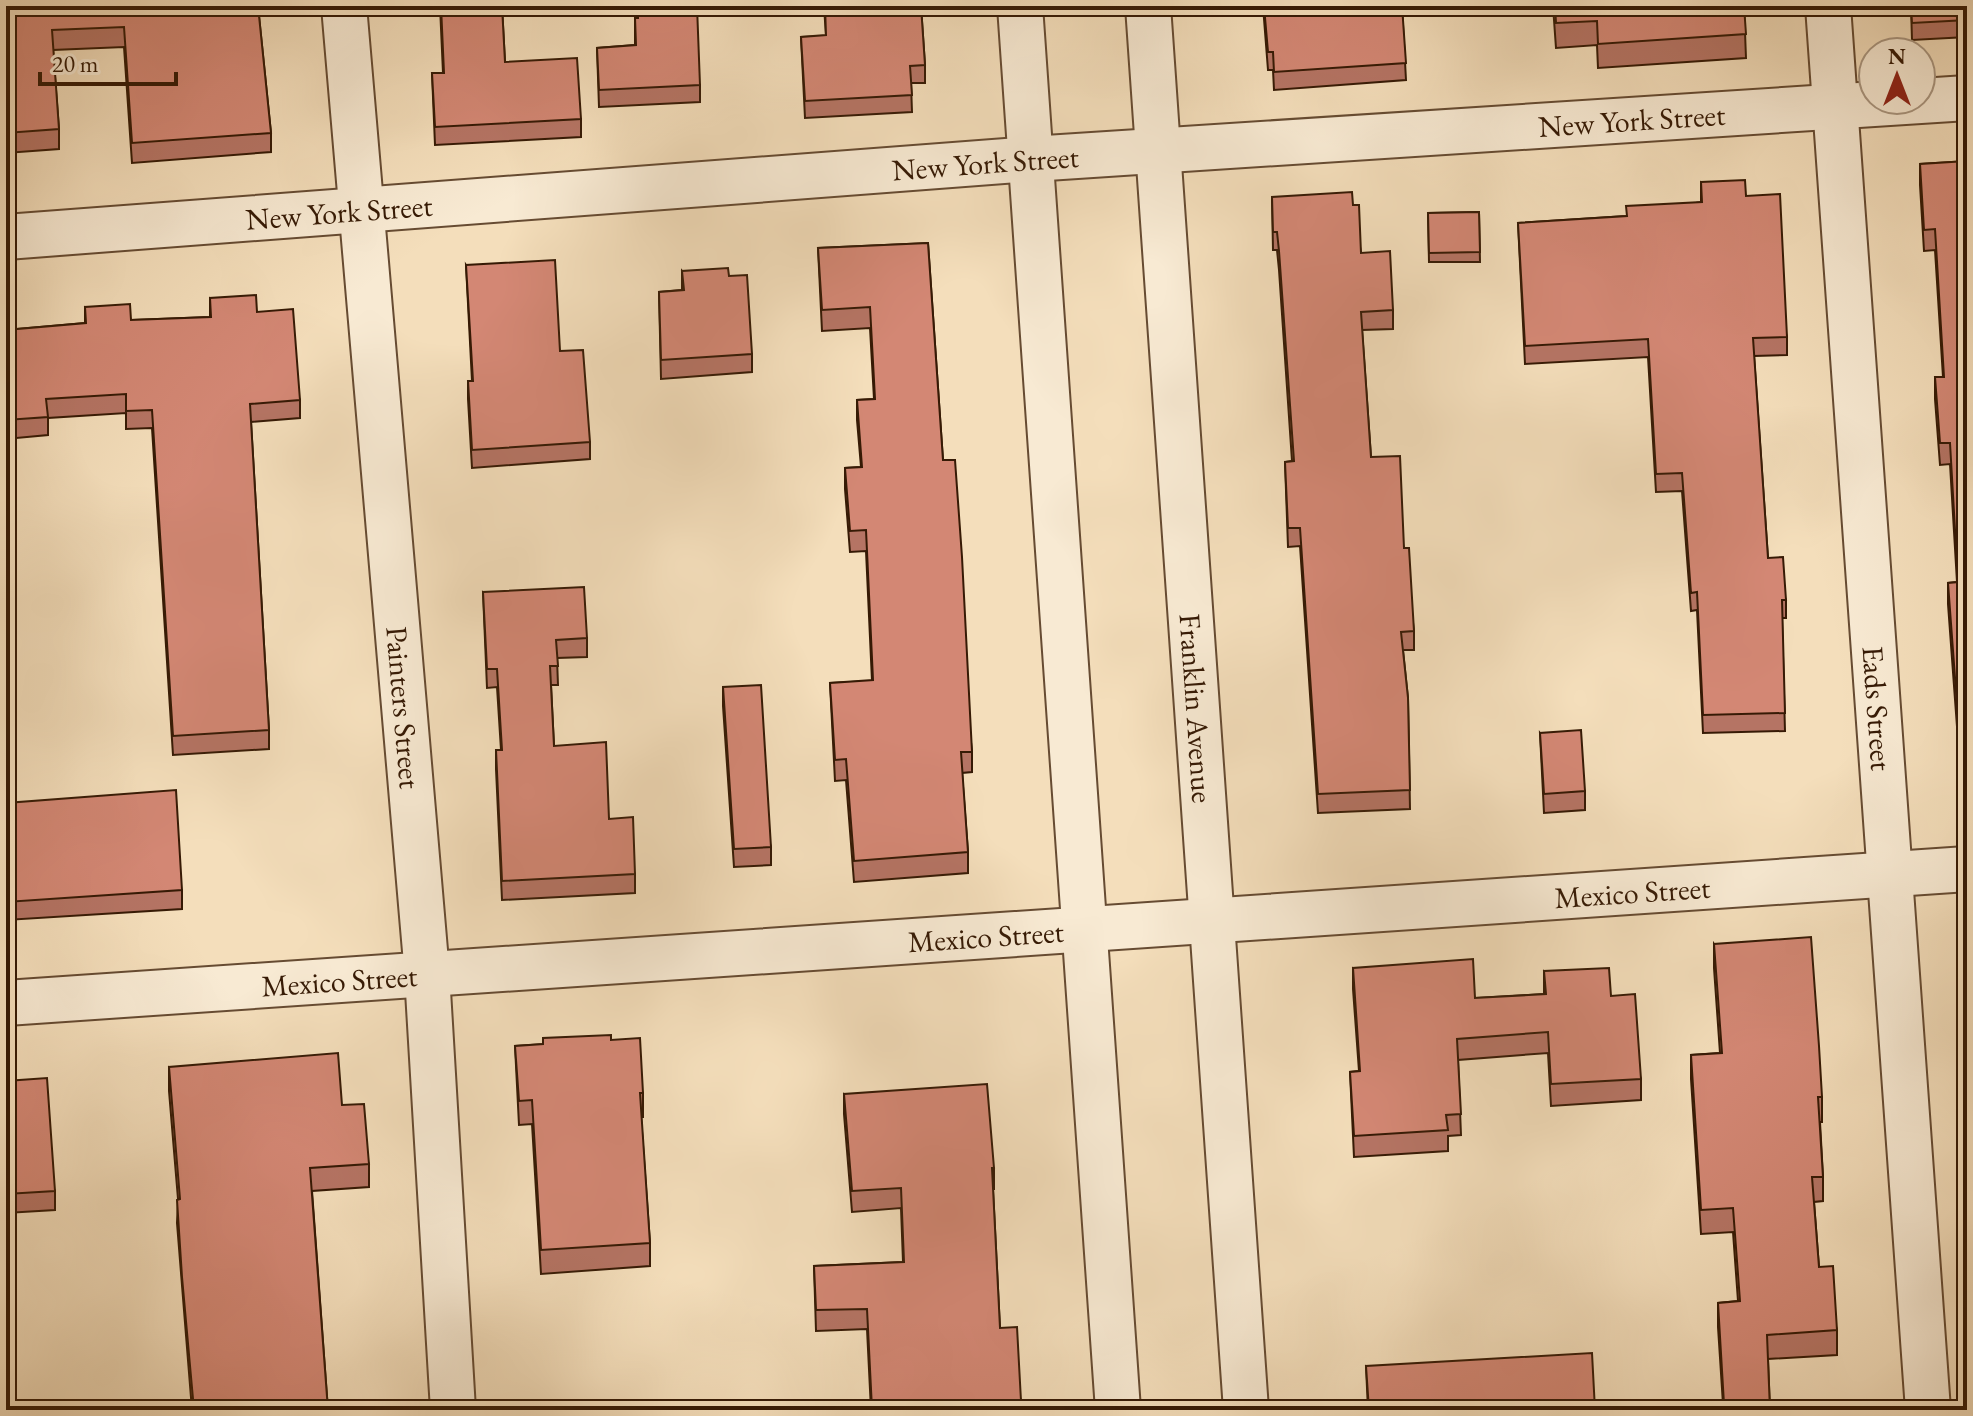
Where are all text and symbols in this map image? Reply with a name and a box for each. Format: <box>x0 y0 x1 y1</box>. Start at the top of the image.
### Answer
scale bar <box>40 36 176 86</box>
north arrow <box>1857 36 1937 116</box>
text: N <box>1888 42 1906 71</box>
text: 20 m <box>52 48 99 79</box>
street label: New York Street <box>1537 94 1727 145</box>
street label: New York Street <box>890 136 1080 189</box>
street label: New York Street <box>244 185 434 238</box>
street label: Franklin Avenue <box>1171 612 1223 804</box>
street label: Painters Street <box>378 625 431 791</box>
street label: Eads Street <box>1854 645 1902 773</box>
street label: Mexico Street <box>1553 867 1712 917</box>
street label: Mexico Street <box>906 911 1066 961</box>
street label: Mexico Street <box>260 955 419 1005</box>

